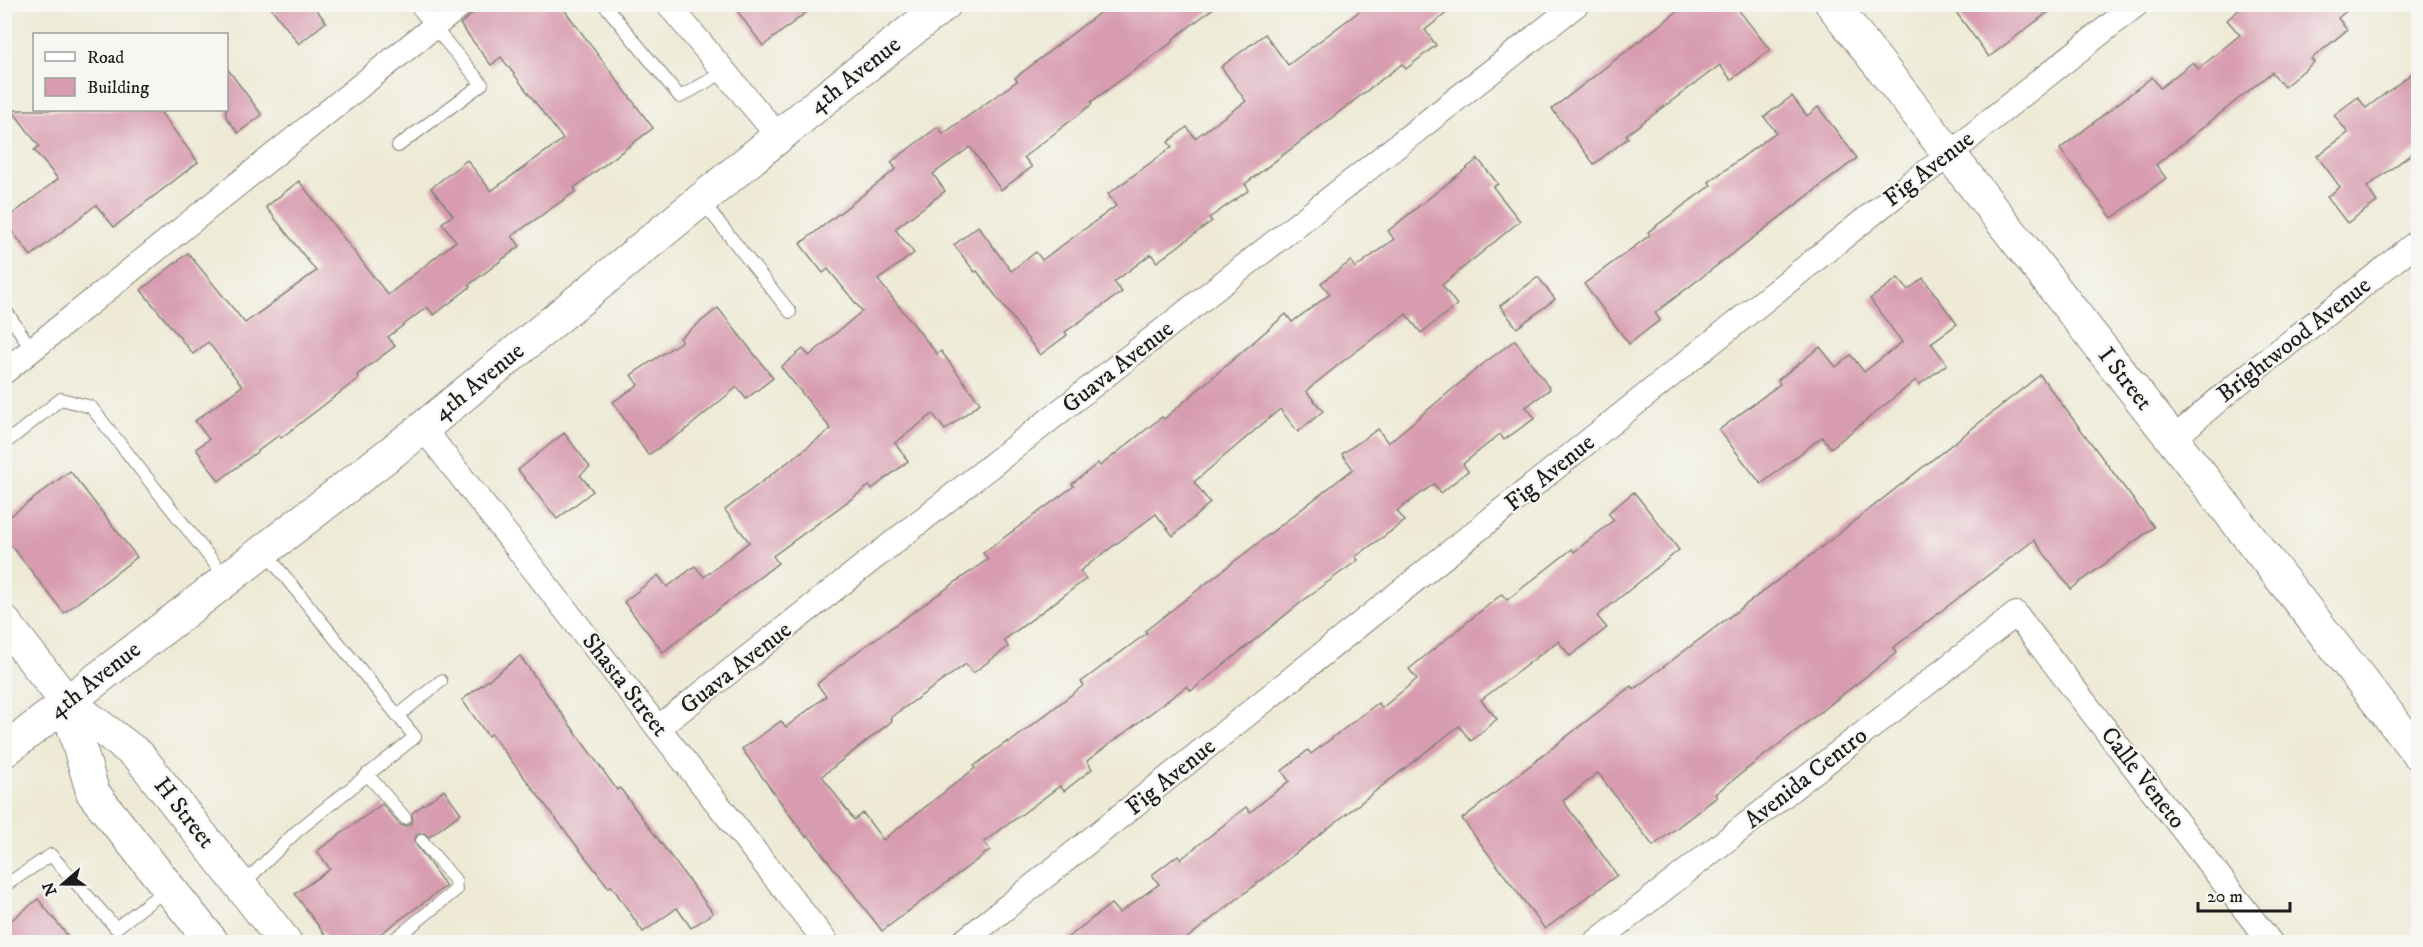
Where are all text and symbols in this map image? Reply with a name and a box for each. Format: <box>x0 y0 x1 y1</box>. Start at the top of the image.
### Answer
street label: 4th Avenue <box>803 30 907 120</box>
legend <box>33 33 228 111</box>
text: Road <box>87 47 124 69</box>
text: Building <box>87 77 149 99</box>
street label: Fig Avenue <box>1878 124 1980 214</box>
street label: Brightwood Avenue <box>2211 271 2377 409</box>
street label: Guava Avenue <box>1056 314 1180 420</box>
street label: 4th Avenue <box>427 336 531 428</box>
street label: I Street <box>2091 341 2159 417</box>
street label: Fig Avenue <box>1499 428 1601 518</box>
street label: Guava Avenue <box>674 615 798 721</box>
street label: Shasta Street <box>575 627 675 743</box>
street label: 4th Avenue <box>43 635 147 725</box>
street label: Avenida Centro <box>1738 721 1874 835</box>
street label: Calle Veneto <box>2094 721 2192 835</box>
street label: Fig Avenue <box>1120 732 1222 822</box>
street label: H Street <box>147 771 221 855</box>
north arrow <box>33 854 93 914</box>
scale bar <box>2198 875 2290 913</box>
text: N <box>38 879 61 898</box>
text: 20 m <box>2207 886 2243 908</box>

